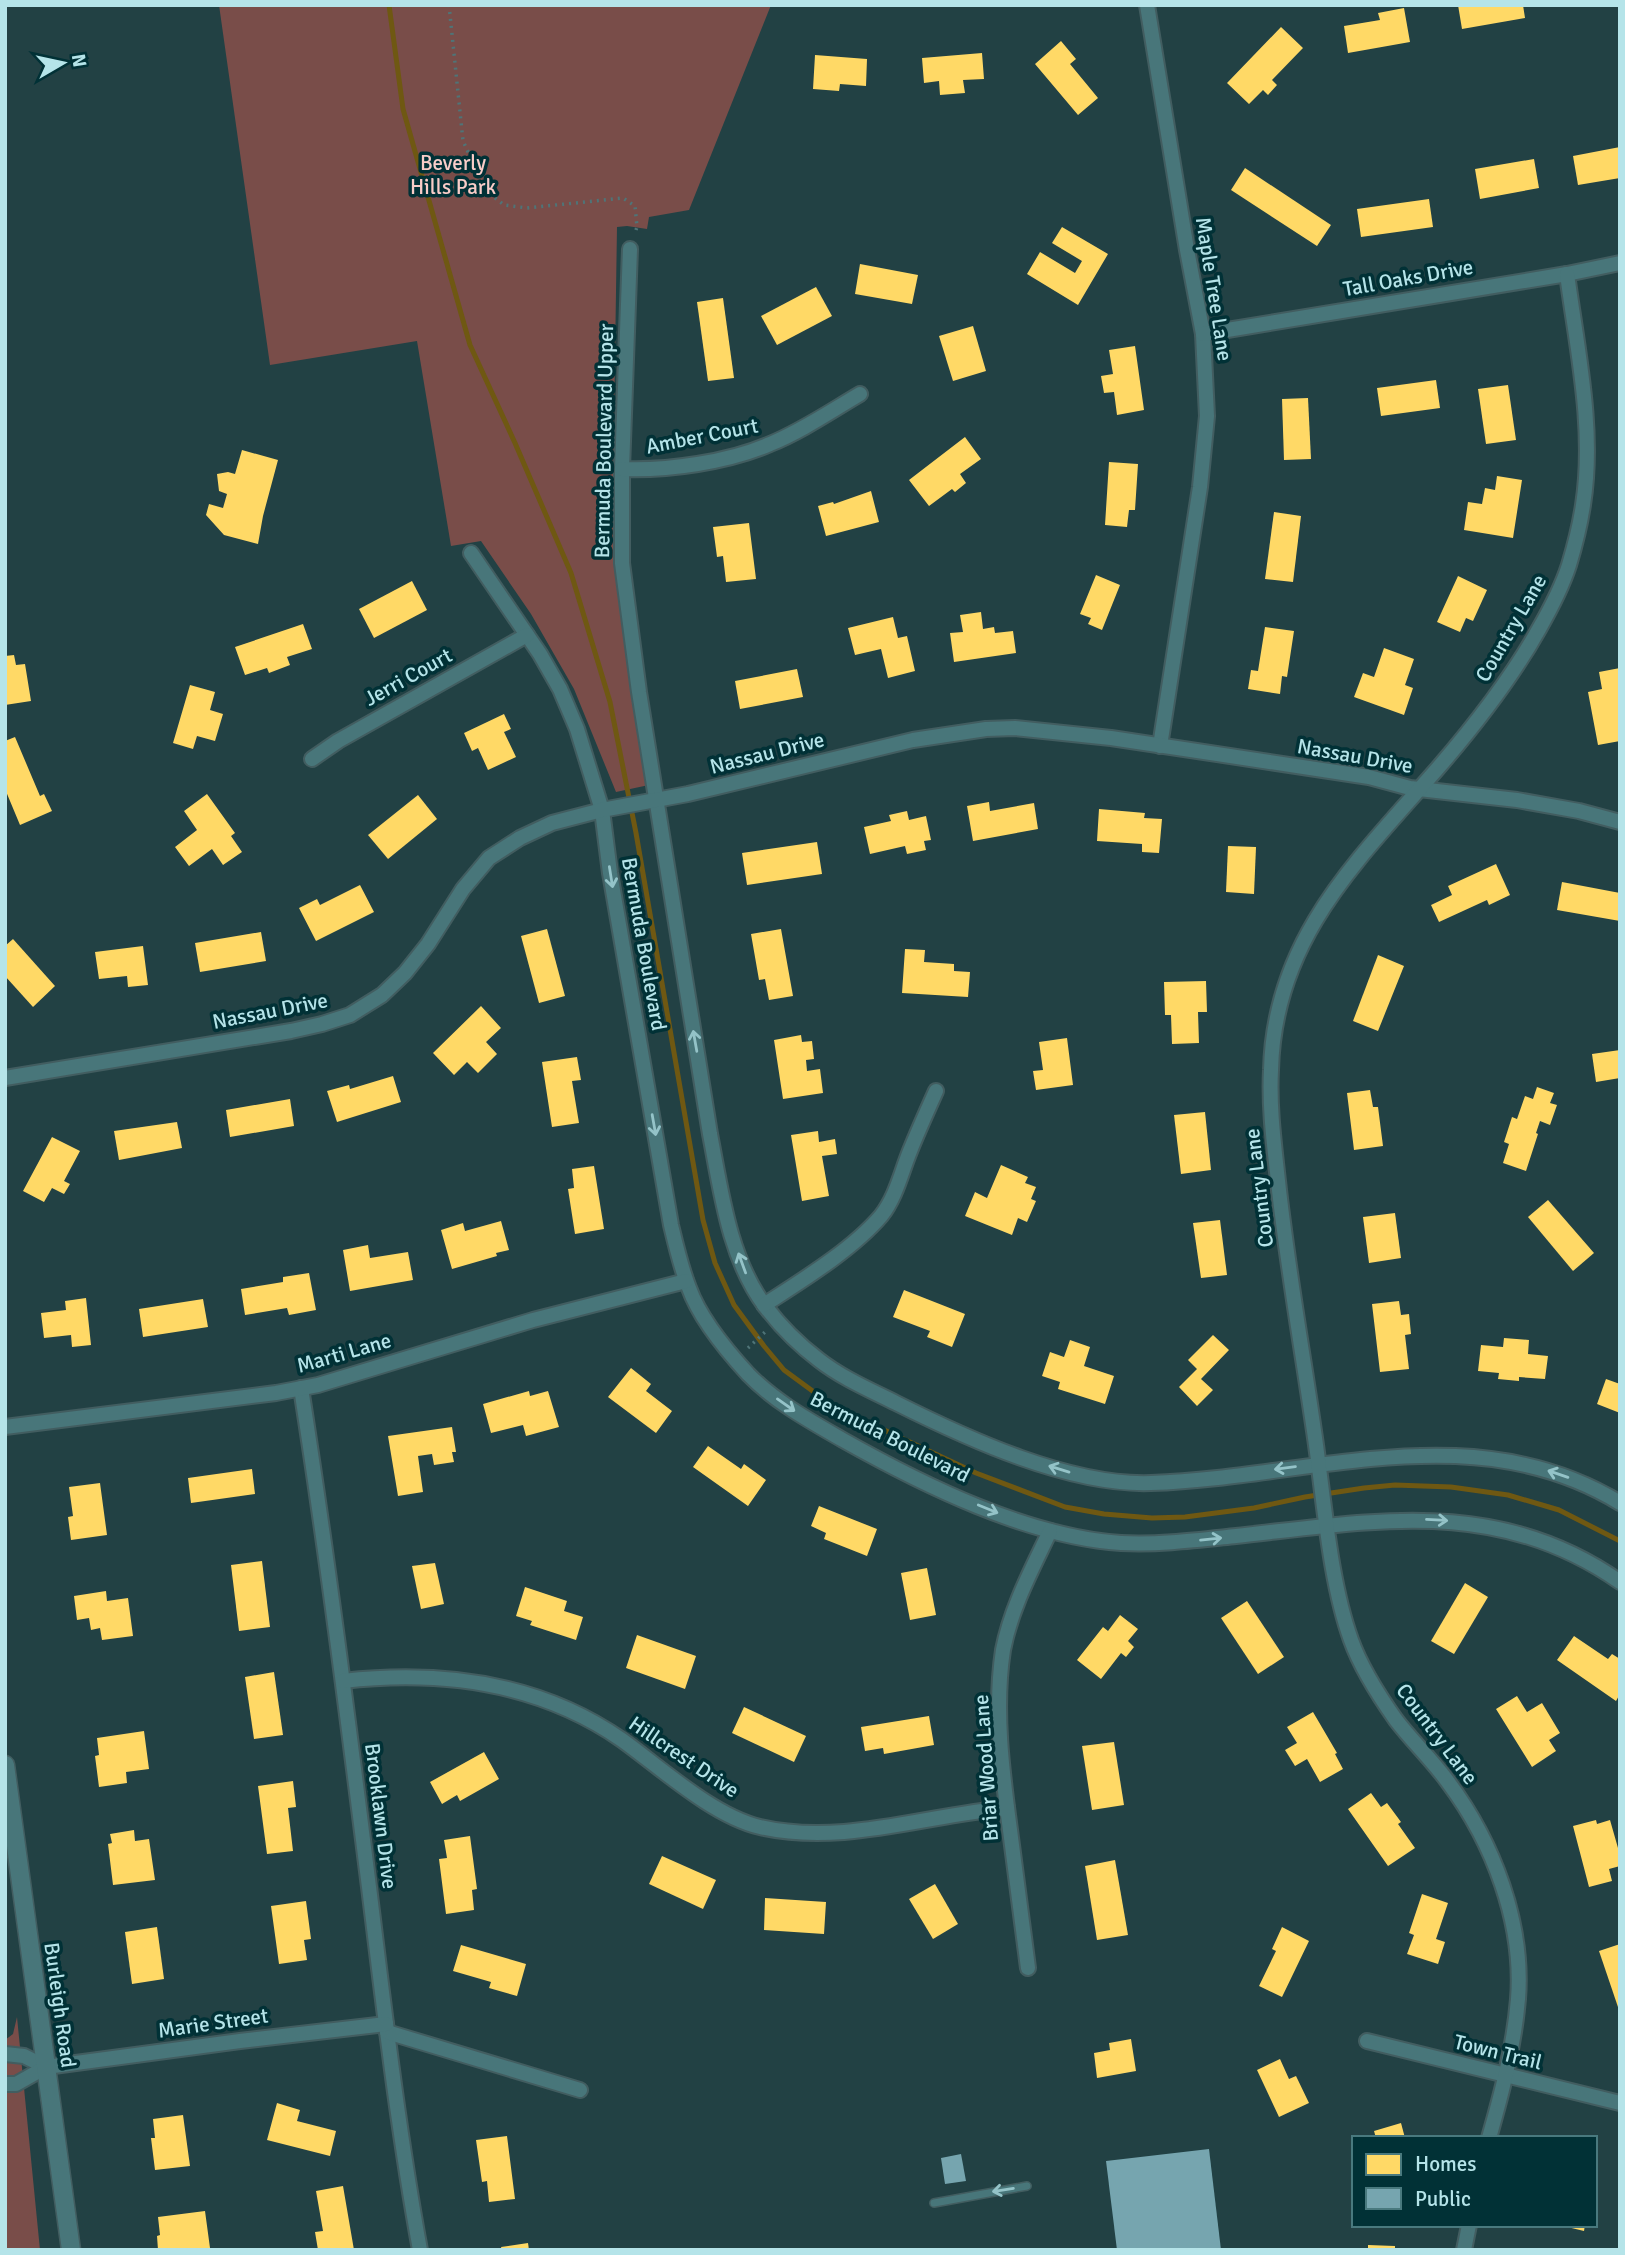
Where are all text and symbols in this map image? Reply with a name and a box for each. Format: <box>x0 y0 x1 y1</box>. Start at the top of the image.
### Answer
north arrow <box>28 28 98 98</box>
text: N <box>66 52 92 69</box>
park label: Beverly Hills Park <box>410 150 497 200</box>
street label: Maple Tree Lane <box>1190 215 1238 363</box>
street label: Tall Oaks Drive <box>1341 254 1475 302</box>
street label: Bermuda Boulevard Upper <box>589 323 619 559</box>
street label: Amber Court <box>644 412 760 460</box>
street label: Country Lane <box>1470 570 1552 686</box>
street label: Jerri Court <box>359 642 457 712</box>
street label: Nassau Drive <box>707 726 827 780</box>
street label: Nassau Drive <box>1295 733 1415 779</box>
street label: Bermuda Boulevard <box>616 855 672 1033</box>
one-way arrow <box>605 865 618 888</box>
street label: Nassau Drive <box>210 987 330 1035</box>
one-way arrow <box>688 1030 701 1053</box>
one-way arrow <box>648 1114 661 1136</box>
street label: Country Lane <box>1239 1127 1279 1249</box>
one-way arrow <box>735 1252 748 1274</box>
street label: Marti Lane <box>294 1327 394 1379</box>
street label: Bermuda Boulevard <box>806 1386 974 1488</box>
one-way arrow <box>776 1398 795 1412</box>
one-way arrow <box>1049 1462 1071 1475</box>
one-way arrow <box>1274 1462 1296 1475</box>
one-way arrow <box>1548 1467 1570 1479</box>
one-way arrow <box>977 1503 999 1516</box>
one-way arrow <box>1425 1514 1448 1527</box>
one-way arrow <box>1199 1532 1221 1545</box>
street label: Country Lane <box>1391 1678 1483 1790</box>
street label: Briar Wood Lane <box>968 1694 1004 1842</box>
street label: Hillcrest Drive <box>624 1711 744 1803</box>
street label: Brooklawn Drive <box>359 1742 403 1890</box>
street label: Burleigh Road <box>38 1941 82 2069</box>
street label: Marie Street <box>156 2002 270 2044</box>
street label: Town Trail <box>1451 2029 1545 2075</box>
legend <box>1352 2136 1597 2227</box>
text: Homes <box>1415 2151 1477 2177</box>
one-way arrow <box>992 2184 1014 2197</box>
text: Public <box>1415 2186 1471 2212</box>

